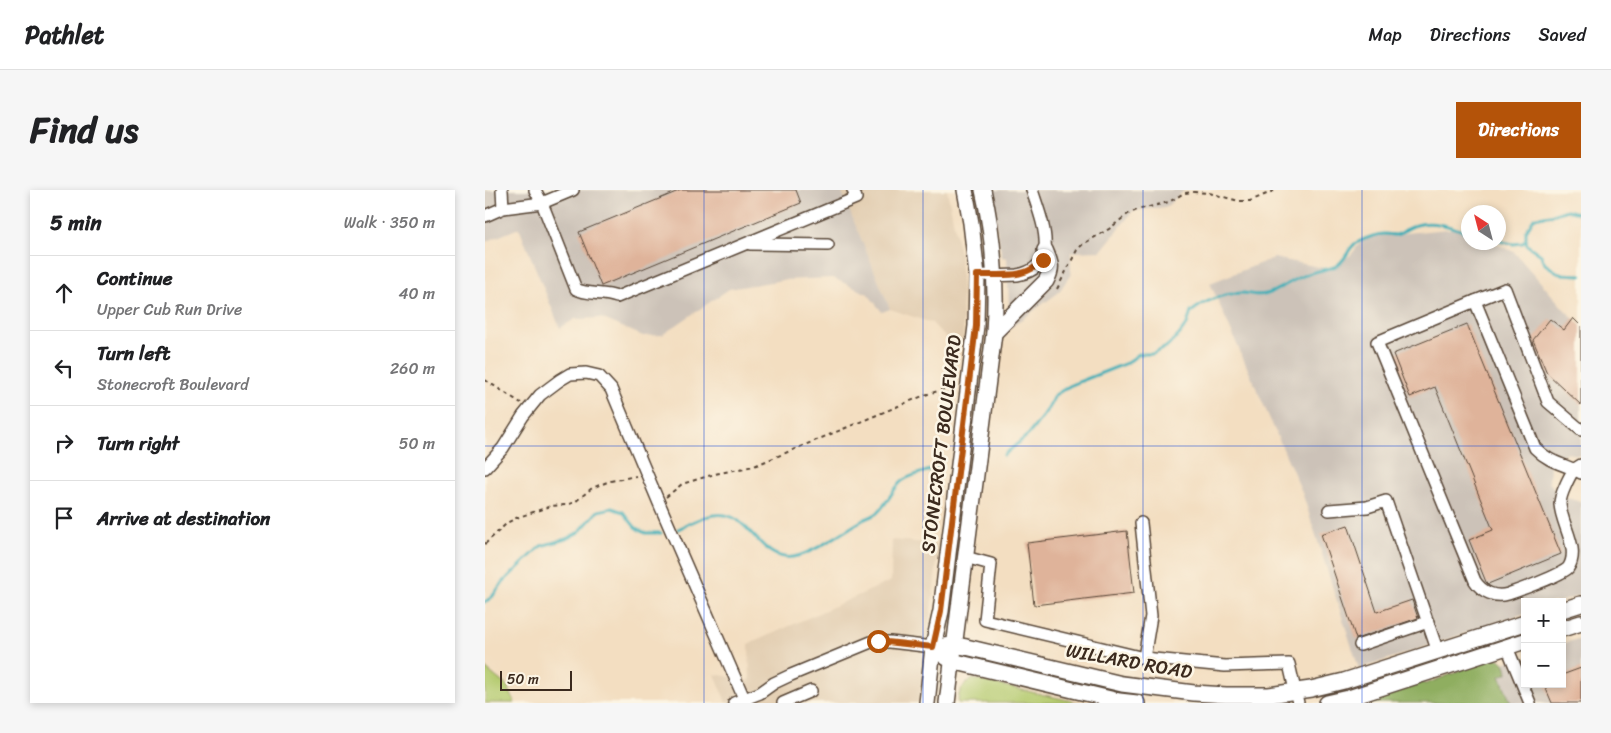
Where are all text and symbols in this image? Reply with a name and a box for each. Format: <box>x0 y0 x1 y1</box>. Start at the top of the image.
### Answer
text: Pathlet <box>25 14 104 56</box>
text: Map <box>1369 19 1402 51</box>
text: Directions <box>1430 19 1511 51</box>
text: Saved <box>1539 19 1586 51</box>
text: Find us <box>30 99 138 161</box>
button: Directions <box>1456 102 1581 158</box>
text: 5 min <box>50 204 102 242</box>
north arrow <box>1461 205 1506 250</box>
text: Walk · 350 m <box>344 208 435 237</box>
route end <box>1032 249 1055 272</box>
text: Continue <box>97 262 173 295</box>
icon: ahead <box>50 279 78 307</box>
text: 40 m <box>398 279 435 308</box>
text: Upper Cub Run Drive <box>97 295 242 324</box>
street label: STONECROFT BOULEVARD <box>911 332 971 555</box>
text: Turn left <box>97 337 170 370</box>
icon: left <box>50 354 78 382</box>
text: 260 m <box>390 354 435 383</box>
text: Stonecroft Boulevard <box>97 370 249 399</box>
text: Turn right <box>97 427 179 460</box>
icon: right <box>50 429 78 457</box>
text: 50 m <box>399 429 435 458</box>
text: Arrive at destination <box>97 502 270 535</box>
icon: arrive <box>50 504 78 532</box>
map controls <box>1521 598 1566 688</box>
button: + <box>1521 598 1566 643</box>
route start <box>867 630 890 653</box>
street label: WILLARD ROAD <box>1063 634 1195 688</box>
button: − <box>1521 643 1566 688</box>
text: 50 m <box>507 667 539 692</box>
scale bar <box>500 668 573 691</box>

